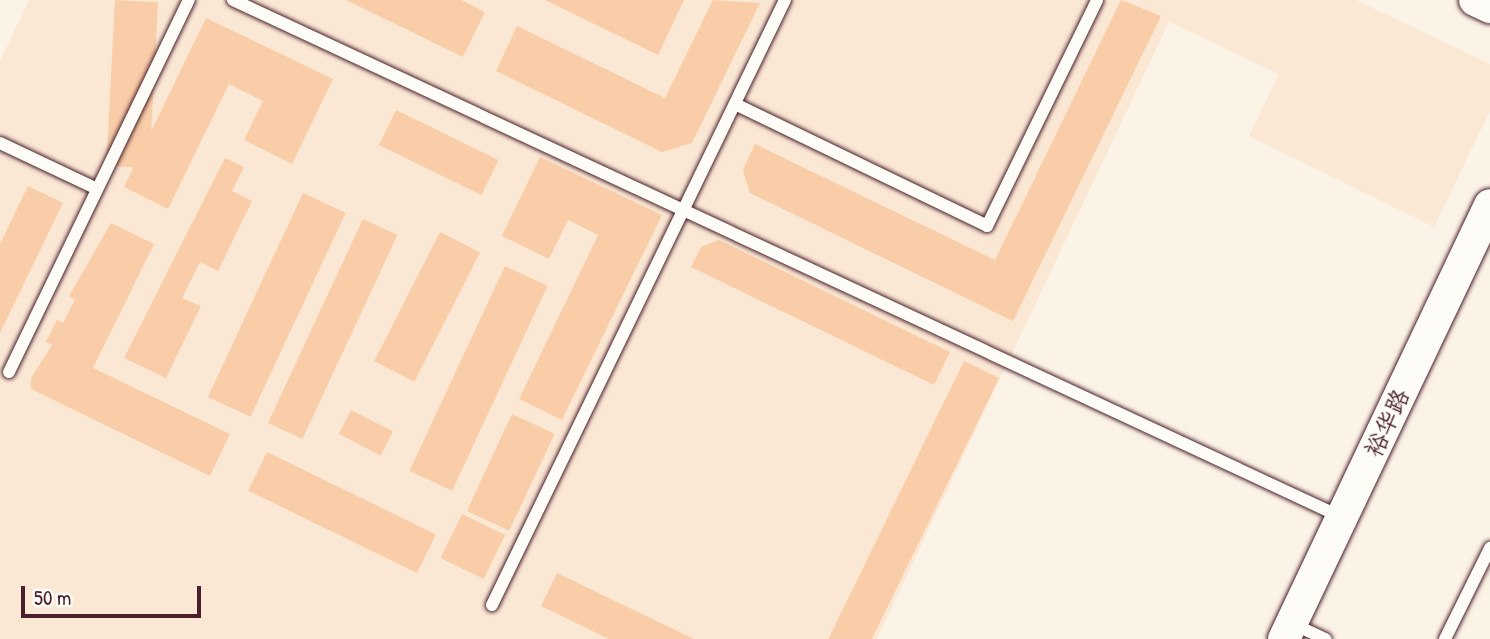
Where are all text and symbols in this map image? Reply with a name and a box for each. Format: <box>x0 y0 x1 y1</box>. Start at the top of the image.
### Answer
street label: 裕华路 <box>1359 384 1415 462</box>
scale bar <box>24 572 205 616</box>
text: 50 m <box>34 583 71 612</box>

